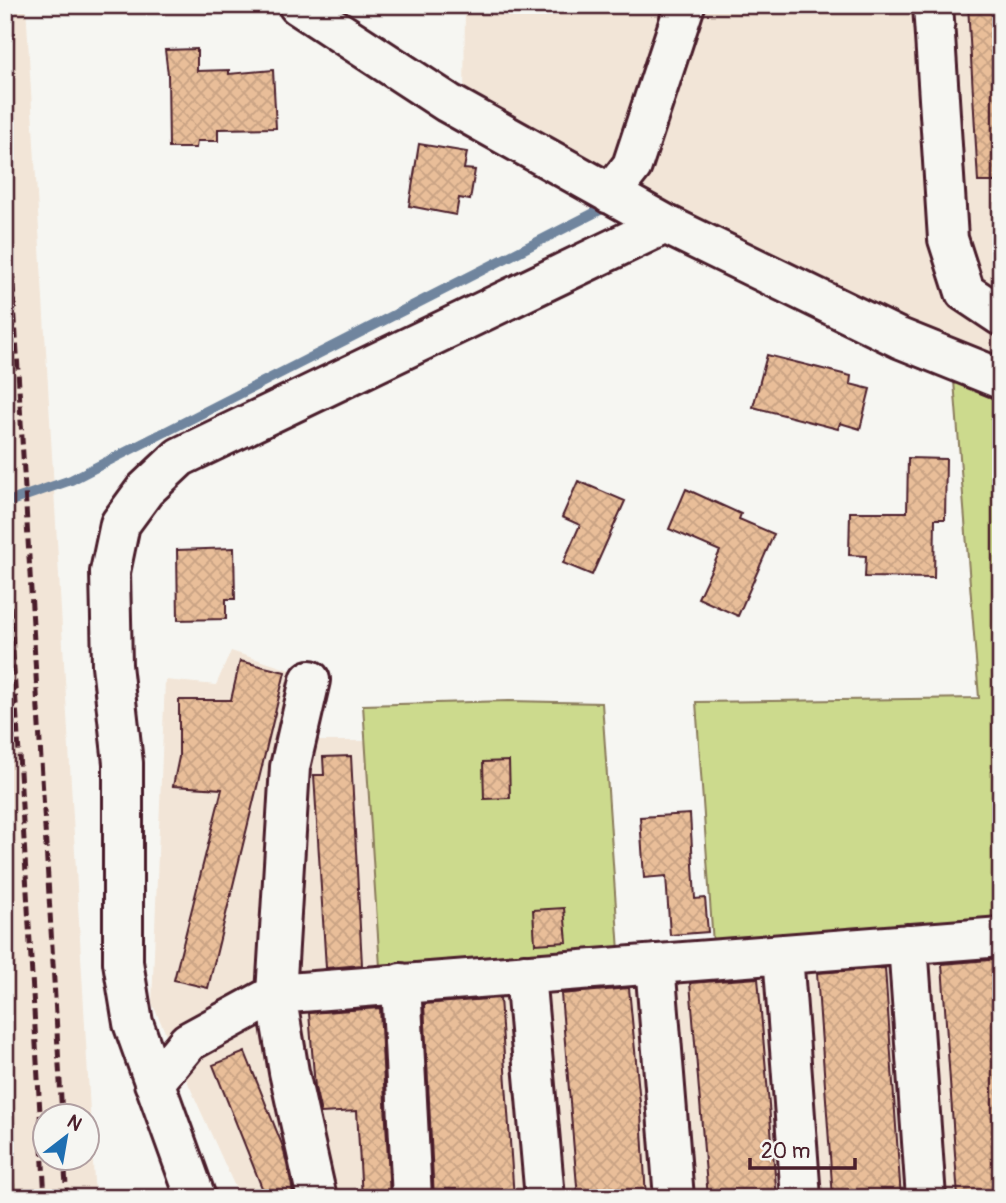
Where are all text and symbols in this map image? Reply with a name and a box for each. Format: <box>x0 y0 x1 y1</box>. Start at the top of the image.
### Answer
north arrow <box>32 1102 102 1172</box>
text: N <box>63 1110 86 1137</box>
scale bar <box>750 1126 856 1170</box>
text: 20 m <box>761 1138 810 1165</box>

